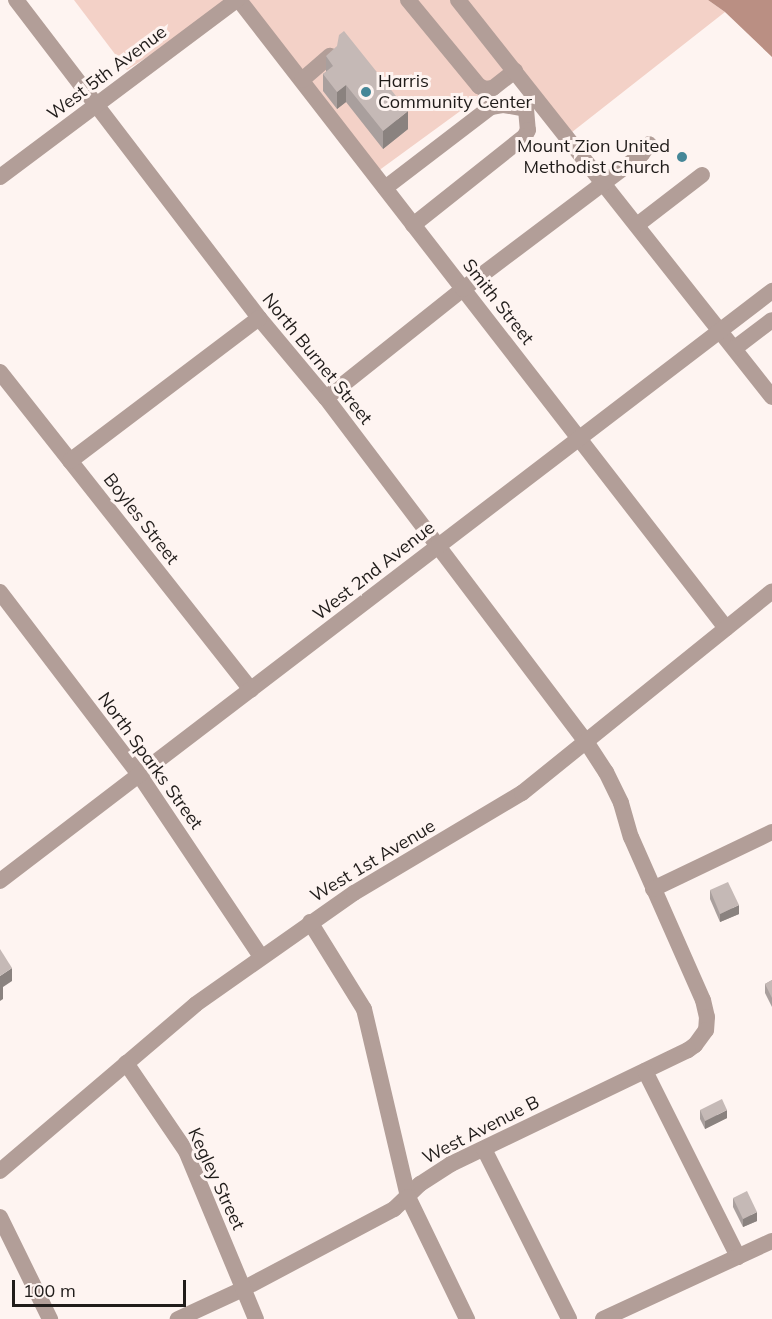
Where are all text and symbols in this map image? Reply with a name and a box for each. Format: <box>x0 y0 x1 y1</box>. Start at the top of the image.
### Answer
street label: West 5th Avenue <box>43 21 171 125</box>
place label: Harris Community Center <box>378 71 532 113</box>
marker: Harris Community Center <box>359 85 373 99</box>
place label: Mount Zion United Methodist Church <box>517 136 670 178</box>
marker: Mount Zion United Methodist Church <box>675 150 689 164</box>
street label: Smith Street <box>458 255 538 349</box>
street label: North Burnet Street <box>257 289 377 429</box>
street label: Boyles Street <box>99 469 183 569</box>
street label: West 2nd Avenue <box>309 517 439 625</box>
street label: North Sparks Street <box>93 688 207 834</box>
street label: West 1st Avenue <box>307 815 439 907</box>
street label: West Avenue B <box>419 1091 543 1169</box>
street label: Kegley Street <box>183 1125 249 1233</box>
scale bar <box>15 1268 189 1306</box>
text: 100 m <box>23 1279 76 1302</box>

